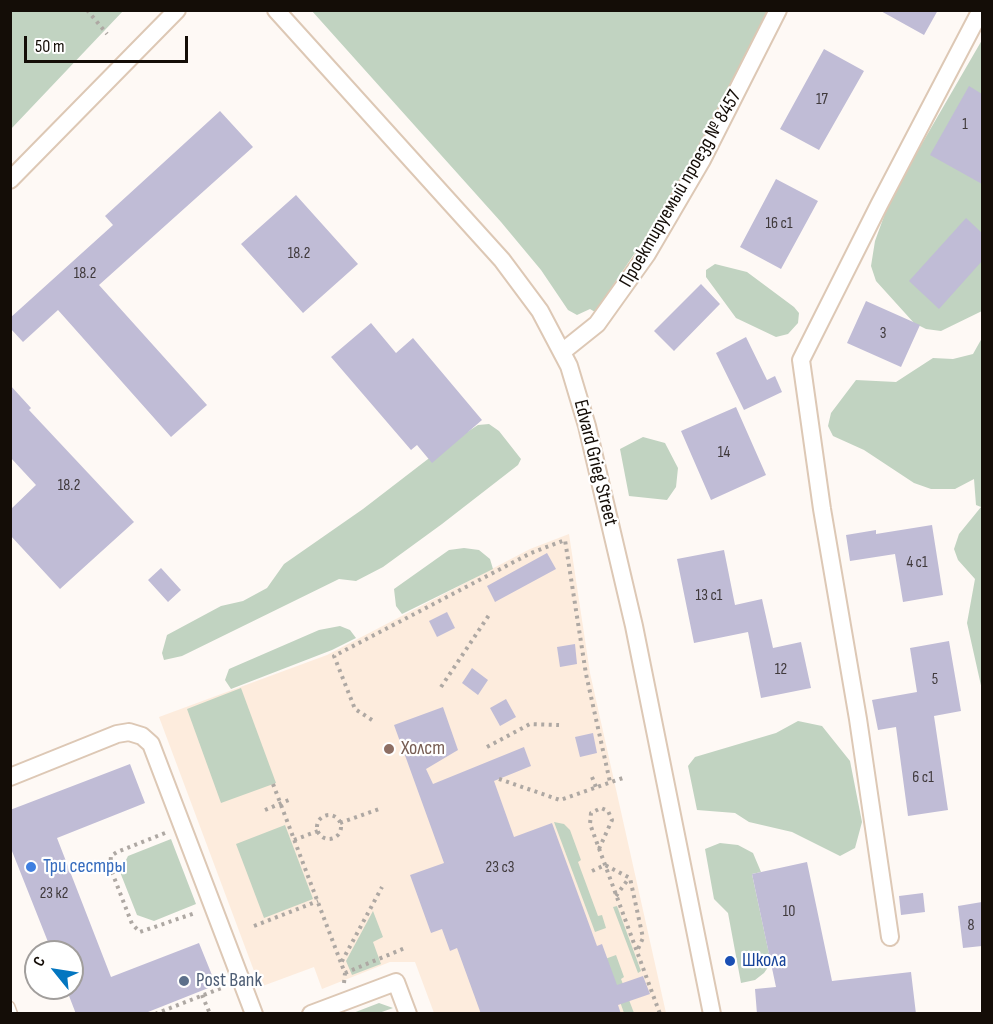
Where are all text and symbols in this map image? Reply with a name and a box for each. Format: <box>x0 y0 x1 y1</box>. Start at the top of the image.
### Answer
scale bar <box>27 24 190 62</box>
text: 50 m <box>35 36 65 57</box>
street label: Проектируемый проезд № 8457 <box>615 86 747 292</box>
house number: 17 <box>816 90 828 110</box>
house number: 1 <box>962 115 968 135</box>
house number: 16 с1 <box>765 214 793 234</box>
house number: 18.2 <box>288 244 310 264</box>
house number: 18.2 <box>74 264 96 284</box>
house number: 3 <box>880 324 886 344</box>
street label: Edvard Grieg Street <box>568 397 622 529</box>
house number: 14 <box>718 443 730 463</box>
house number: 18.2 <box>58 476 80 496</box>
house number: 4 с1 <box>906 553 928 573</box>
house number: 13 с1 <box>696 586 722 606</box>
house number: 12 <box>775 660 787 680</box>
house number: 5 <box>932 670 938 690</box>
place label: Холст <box>401 737 445 761</box>
marker: Холст <box>382 742 396 756</box>
house number: 6 с1 <box>912 768 934 788</box>
place label: Три сестры <box>43 855 126 879</box>
house number: 23 с3 <box>486 858 514 878</box>
marker: Три сестры <box>24 860 38 874</box>
house number: 23 к2 <box>40 884 68 904</box>
house number: 10 <box>783 902 795 922</box>
house number: 8 <box>967 916 975 936</box>
north arrow <box>24 940 84 1000</box>
place label: Школа <box>742 949 786 973</box>
text: С <box>29 953 50 970</box>
marker: Школа <box>723 954 737 968</box>
place label: Post Bank <box>196 969 262 993</box>
marker: Post Bank <box>177 974 191 988</box>

